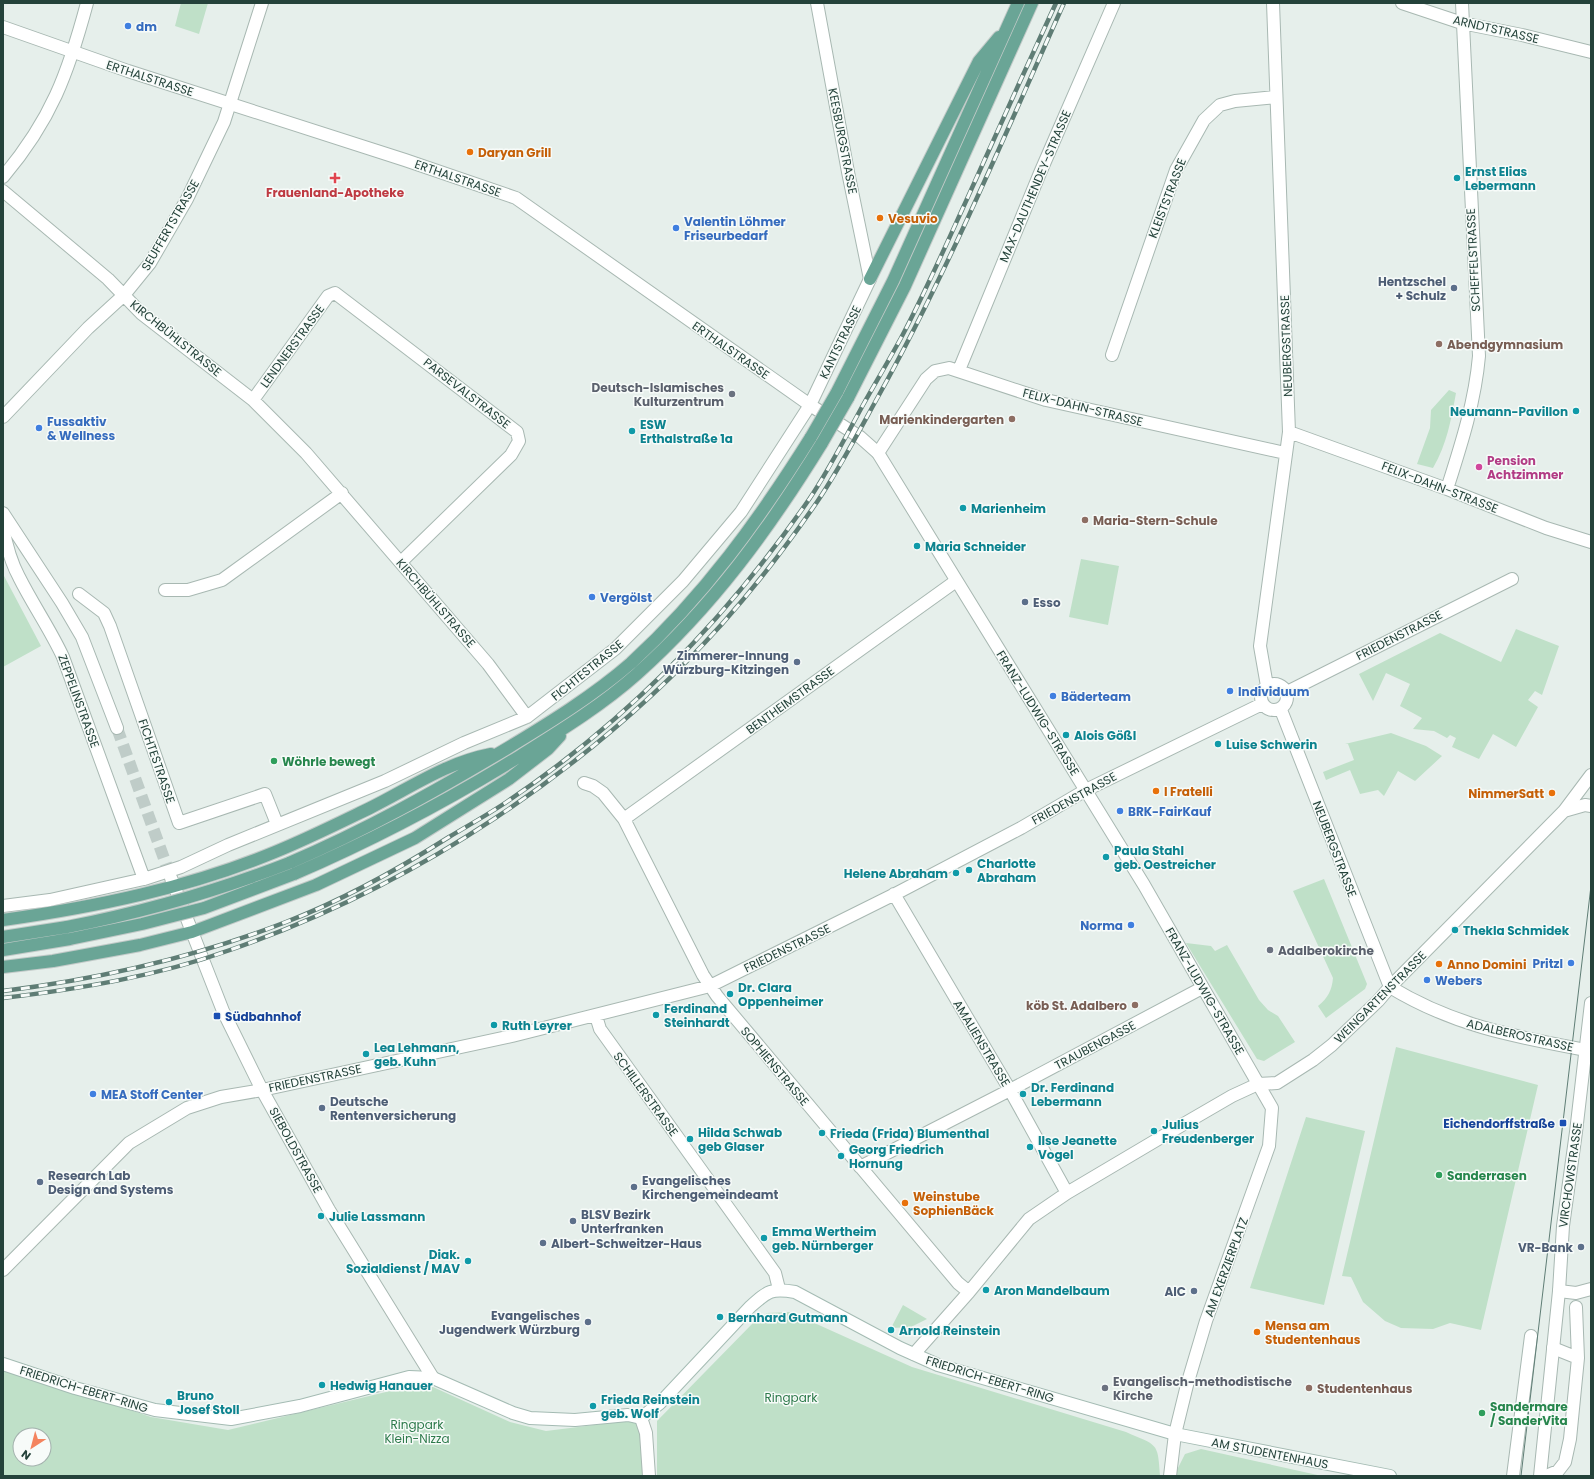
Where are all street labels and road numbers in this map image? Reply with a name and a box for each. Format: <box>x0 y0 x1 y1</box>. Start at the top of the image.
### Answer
street label: ARNDTSTRASSE <box>1451 11 1541 47</box>
street label: ERTHALSTRASSE <box>104 56 196 100</box>
street label: KEESBURGSTRASSE <box>824 86 862 196</box>
street label: MAX-DAUTHENDEY-STRASSE <box>995 107 1075 265</box>
street label: ERTHALSTRASSE <box>412 155 504 201</box>
street label: KLEISTSTRASSE <box>1144 156 1190 240</box>
street label: SEUFFERTSTRASSE <box>137 176 203 274</box>
street label: SCHEFFELSTRASSE <box>1462 208 1484 312</box>
street label: NEUBERGSTRASSE <box>1276 295 1296 397</box>
street label: KIRCHBÜHLSTRASSE <box>127 296 225 380</box>
street label: LENDNERSTRASSE <box>256 301 328 391</box>
street label: KANTSTRASSE <box>815 303 865 381</box>
street label: ERTHALSTRASSE <box>689 317 773 383</box>
street label: PARSEVALSTRASSE <box>420 354 514 432</box>
street label: FELIX-DAHN-STRASSE <box>1021 384 1145 430</box>
street label: FELIX-DAHN-STRASSE <box>1379 457 1501 517</box>
street label: KIRCHBÜHLSTRASSE <box>392 555 480 651</box>
street label: FRIEDENSTRASSE <box>1353 606 1445 664</box>
street label: FICHTESTRASSE <box>547 636 627 704</box>
street label: FRANZ-LUDWIG-STRASSE <box>992 647 1084 779</box>
street label: ZEPPELINSTRASSE <box>54 652 104 750</box>
street label: BENTHEIMSTRASSE <box>742 662 838 738</box>
street label: FICHTESTRASSE <box>135 716 179 806</box>
street label: FRIEDENSTRASSE <box>1028 768 1120 828</box>
street label: NEUBERGSTRASSE <box>1309 798 1361 900</box>
street label: FRIEDENSTRASSE <box>741 920 833 976</box>
street label: FRANZ-LUDWIG-STRASSE <box>1162 924 1248 1058</box>
street label: WEINGARTENSTRASSE <box>1330 947 1430 1047</box>
street label: AMALIENSTRASSE <box>949 996 1015 1090</box>
street label: ADALBEROSTRASSE <box>1465 1014 1575 1056</box>
street label: TRAUBENGASSE <box>1051 1016 1139 1074</box>
street label: SOPHIENSTRASSE <box>737 1023 813 1109</box>
street label: SCHILLERSTRASSE <box>610 1048 682 1140</box>
street label: FRIEDENSTRASSE <box>267 1060 363 1096</box>
street label: SIEBOLDSTRASSE <box>265 1104 327 1196</box>
street label: VIRCHOWSTRASSE <box>1554 1121 1586 1229</box>
street label: AM EXERZIERPLATZ <box>1200 1215 1252 1319</box>
street label: FRIEDRICH-EBERT-RING <box>924 1351 1056 1407</box>
street label: FRIEDRICH-EBERT-RING <box>18 1361 150 1417</box>
street label: AM STUDENTENHAUS <box>1210 1433 1330 1473</box>

